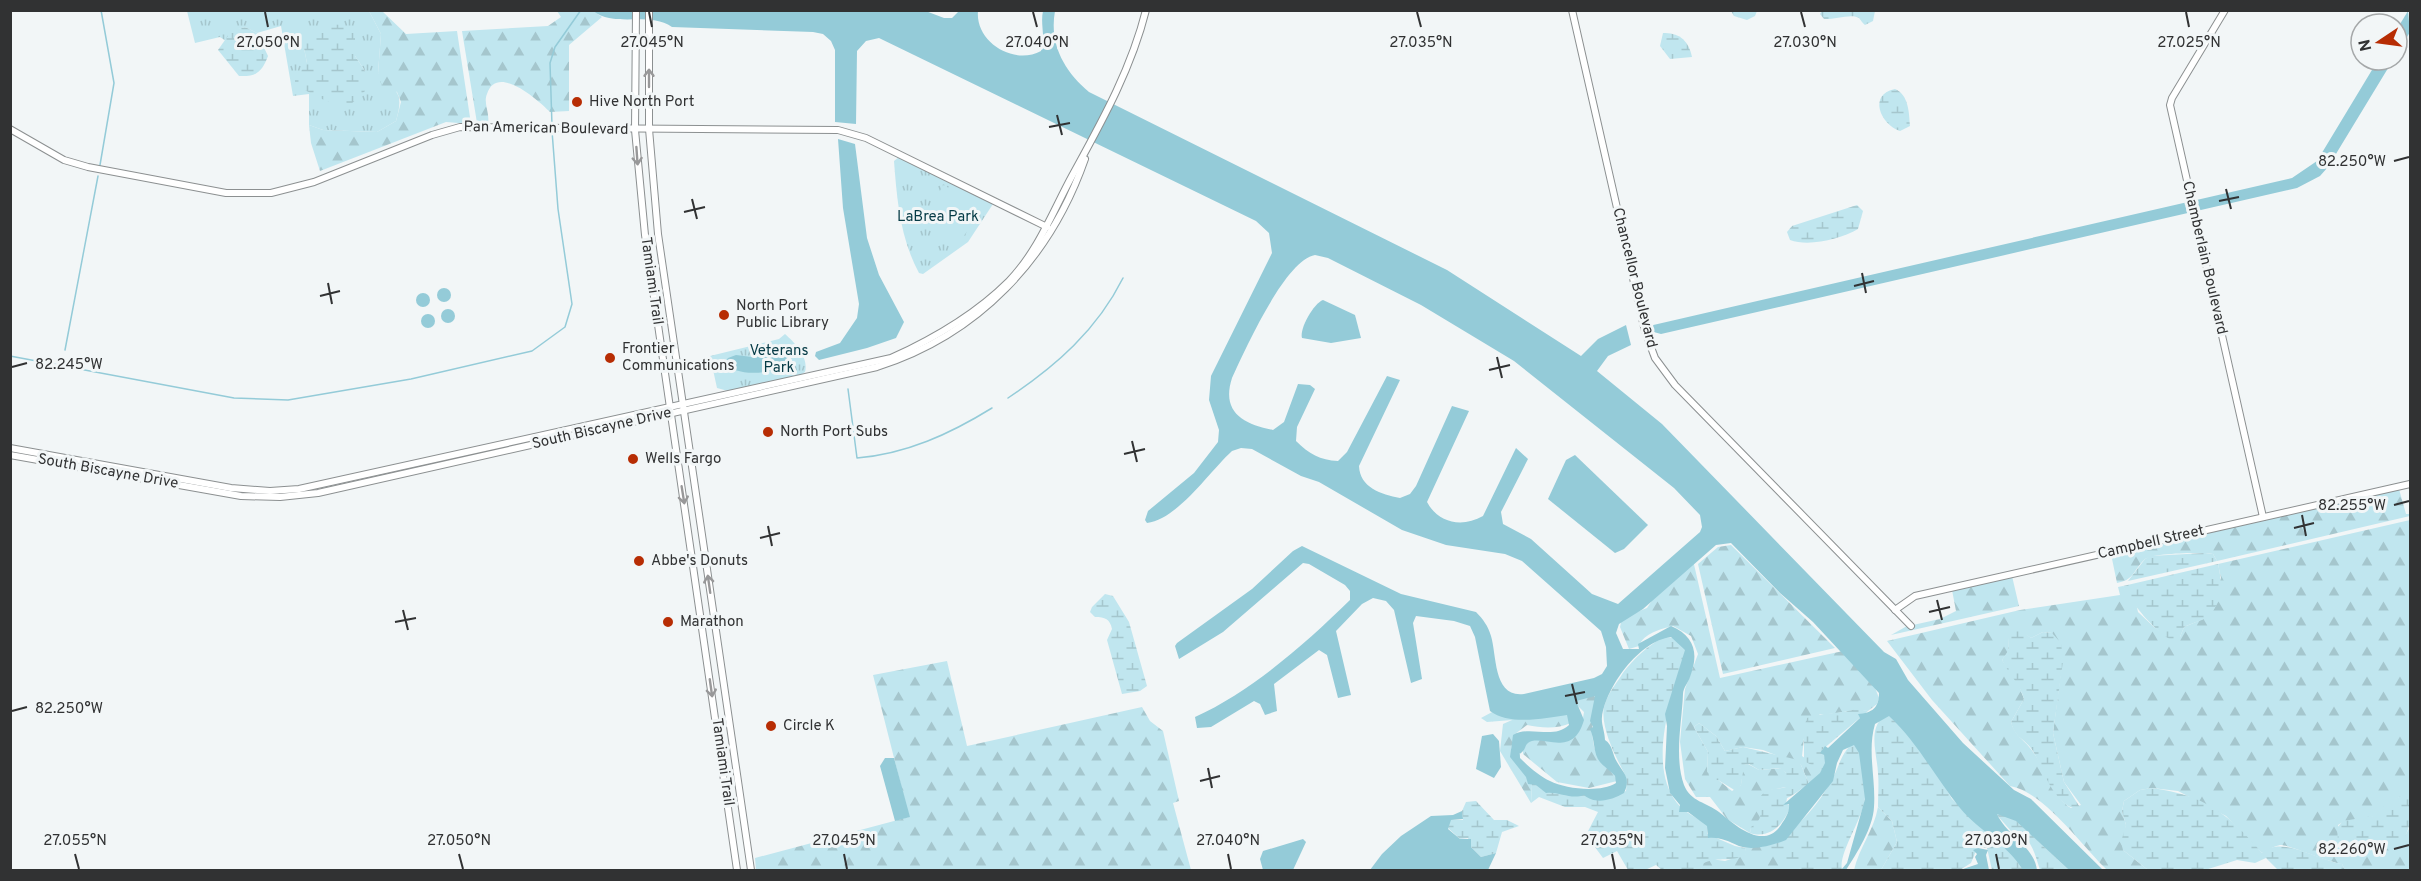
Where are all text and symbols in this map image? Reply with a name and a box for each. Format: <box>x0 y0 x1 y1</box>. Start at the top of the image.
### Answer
north arrow <box>2349 12 2409 72</box>
text: 27.050°N <box>236 34 300 53</box>
text: 27.045°N <box>620 34 684 53</box>
text: 27.040°N <box>1005 34 1069 53</box>
text: 27.035°N <box>1389 34 1453 53</box>
text: 27.030°N <box>1773 34 1837 53</box>
text: 27.025°N <box>2157 34 2221 53</box>
text: N <box>2355 37 2377 53</box>
one-way arrow <box>643 69 655 89</box>
place label: Hive North Port <box>589 93 694 112</box>
marker: Hive North Port <box>570 95 584 109</box>
street label: Pan American Boulevard <box>463 118 629 140</box>
one-way arrow <box>632 146 643 166</box>
text: 82.250°W <box>2318 153 2386 172</box>
street label: Chamberlain Boulevard <box>2177 179 2231 337</box>
street label: Chancellor Boulevard <box>1607 206 1661 350</box>
park label: LaBrea Park <box>897 208 979 227</box>
street label: Tamiami Trail <box>635 236 667 326</box>
place label: North Port Public Library <box>736 297 829 333</box>
marker: North Port Public Library <box>717 308 731 322</box>
place label: Frontier Communications <box>622 340 734 376</box>
park label: Veterans Park <box>749 342 809 378</box>
marker: Frontier Communications <box>603 351 617 365</box>
text: 82.245°W <box>35 356 103 375</box>
street label: South Biscayne Drive <box>530 404 674 454</box>
place label: North Port Subs <box>780 423 888 442</box>
marker: North Port Subs <box>761 425 775 439</box>
street label: South Biscayne Drive <box>36 450 180 494</box>
place label: Wells Fargo <box>645 450 721 469</box>
marker: Wells Fargo <box>626 452 640 466</box>
one-way arrow <box>677 485 688 504</box>
text: 82.255°W <box>2318 497 2386 516</box>
street label: Campbell Street <box>2096 522 2206 564</box>
place label: Abbe's Donuts <box>651 552 748 571</box>
marker: Abbe's Donuts <box>632 554 646 568</box>
one-way arrow <box>703 575 714 594</box>
place label: Marathon <box>680 613 744 632</box>
marker: Marathon <box>661 615 675 629</box>
one-way arrow <box>705 678 716 697</box>
text: 82.250°W <box>35 700 103 719</box>
street label: Tamiami Trail <box>706 717 738 807</box>
place label: Circle K <box>783 717 835 736</box>
marker: Circle K <box>764 719 778 733</box>
text: 27.055°N <box>43 832 107 851</box>
text: 27.050°N <box>427 832 491 851</box>
text: 27.045°N <box>812 832 876 851</box>
text: 27.040°N <box>1196 832 1260 851</box>
text: 27.035°N <box>1580 832 1644 851</box>
text: 27.030°N <box>1964 832 2028 851</box>
text: 82.260°W <box>2318 841 2386 860</box>

